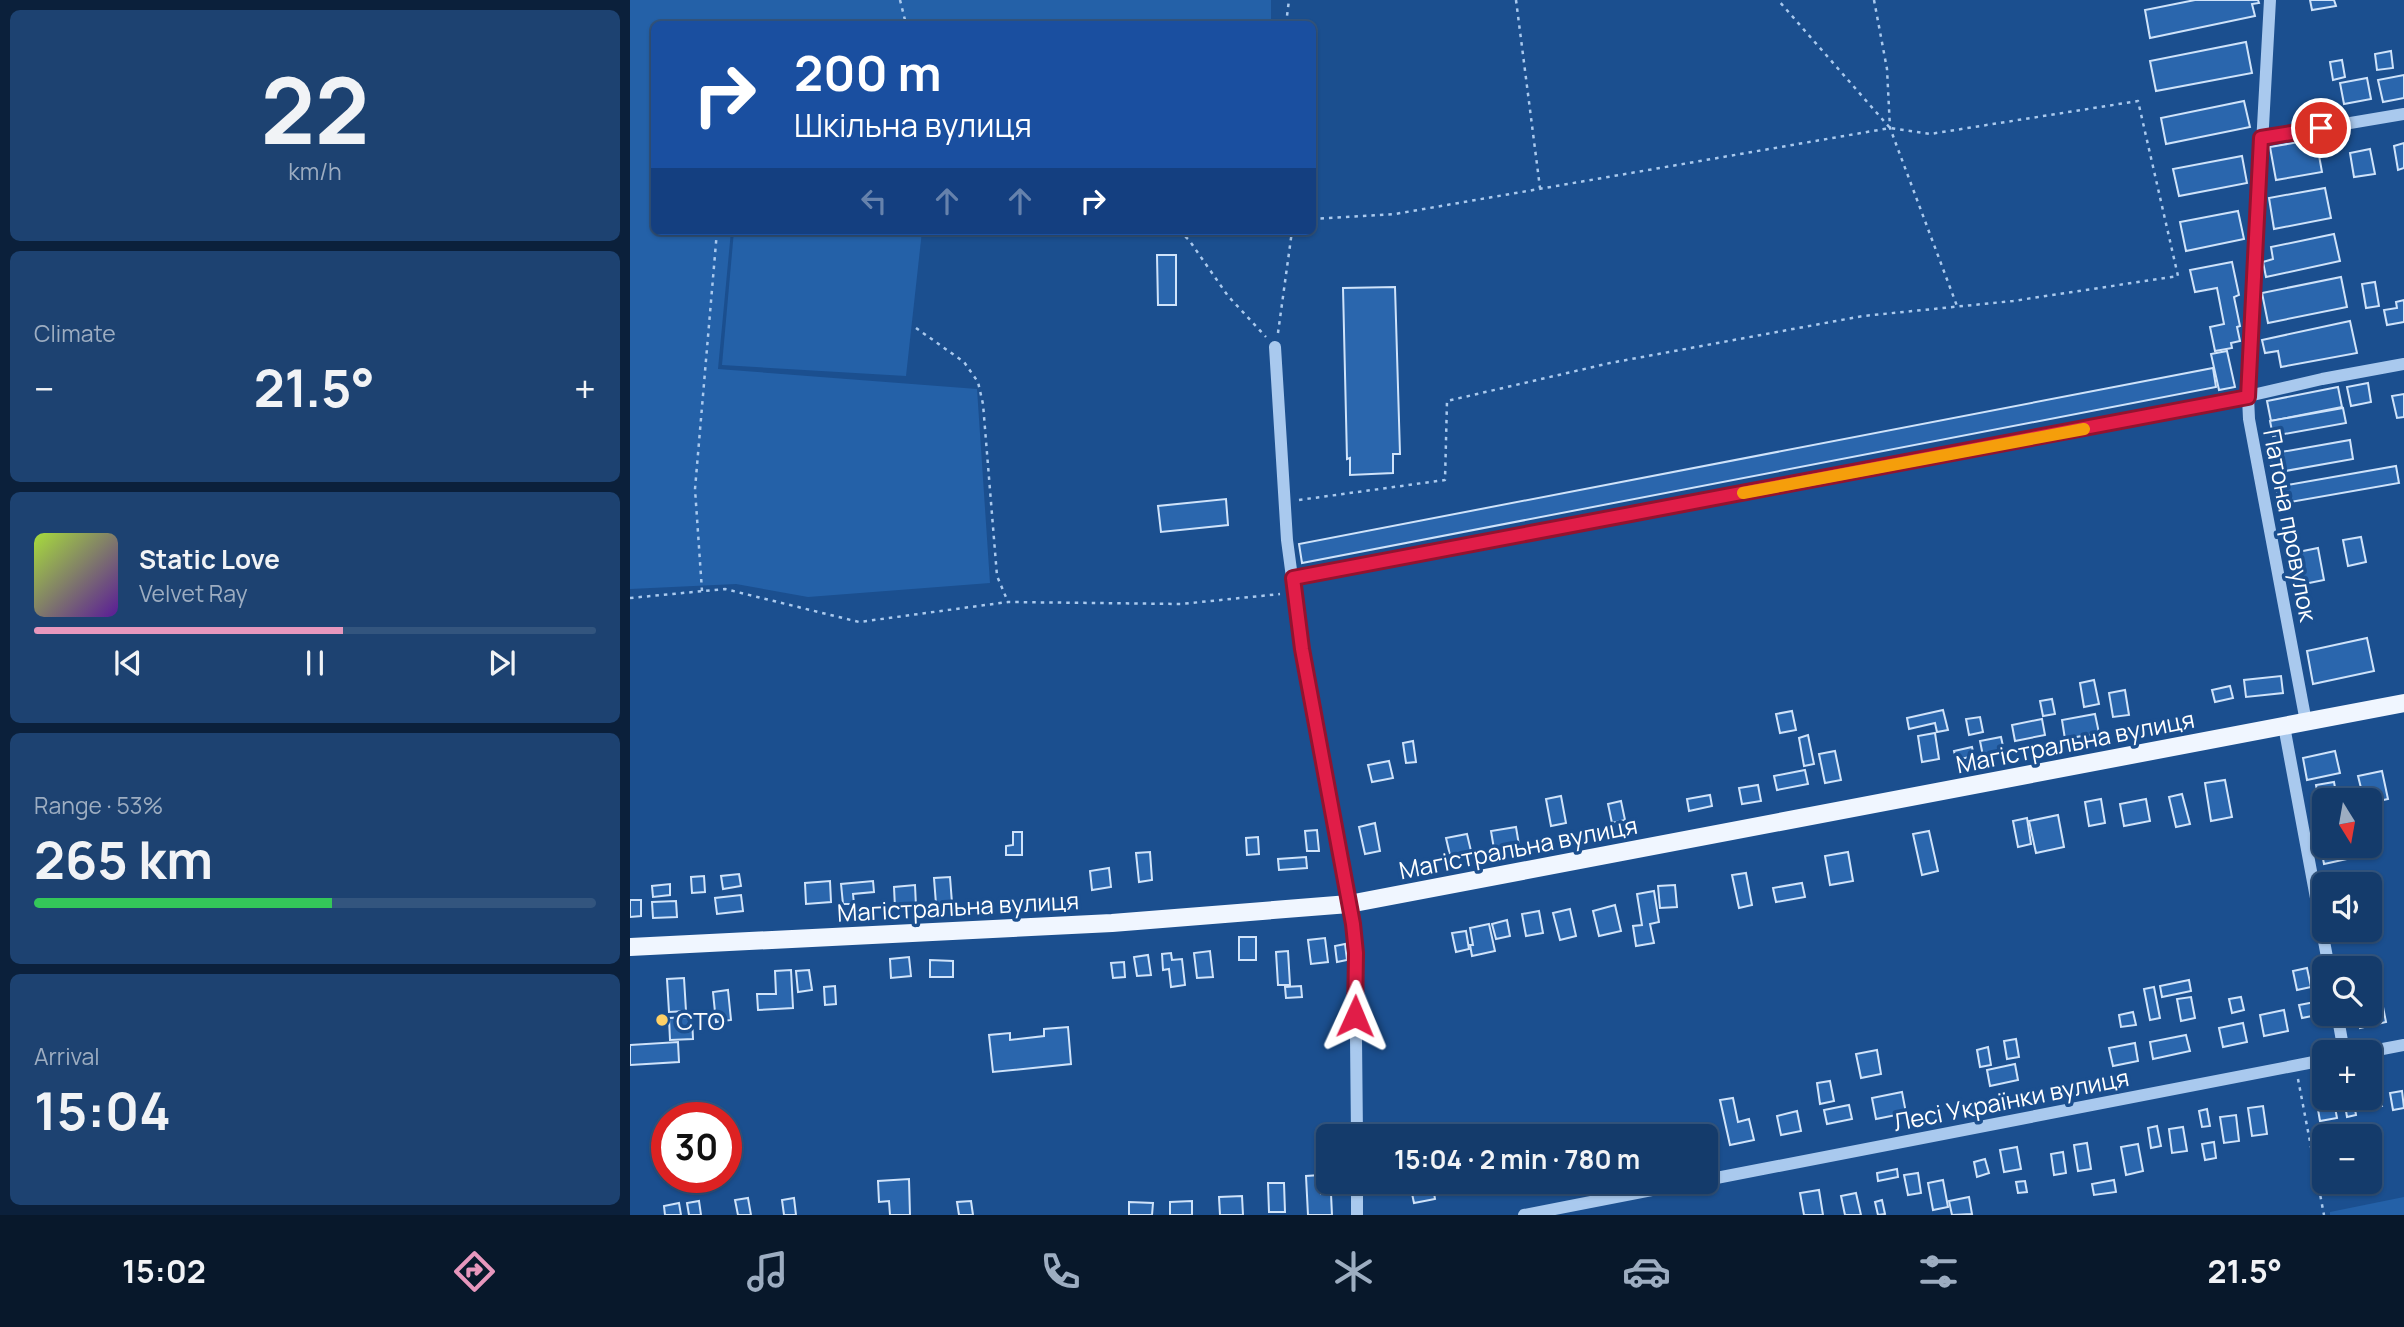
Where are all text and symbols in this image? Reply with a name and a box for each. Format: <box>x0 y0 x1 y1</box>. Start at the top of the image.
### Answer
text: 200 m <box>794 39 942 106</box>
text: 22 <box>261 47 369 171</box>
icon: right <box>679 49 770 140</box>
pin <box>2291 98 2351 158</box>
text: Шкільна вулиця <box>794 103 1032 147</box>
icon: arrive <box>2302 109 2340 147</box>
text: km/h <box>288 155 342 187</box>
icon: left <box>855 182 893 220</box>
icon: ahead <box>928 182 966 220</box>
icon: ahead <box>1001 182 1039 220</box>
icon: right <box>1074 182 1112 220</box>
text: Climate <box>34 317 116 349</box>
text: 21.5° <box>254 352 375 423</box>
text: − <box>34 362 55 414</box>
text: + <box>574 362 596 414</box>
street label: Патона провулок <box>2256 426 2326 625</box>
text: Static Love <box>139 541 280 577</box>
text: Velvet Ray <box>139 577 248 609</box>
icon: previous <box>109 644 147 682</box>
icon: pause <box>296 644 334 682</box>
icon: next <box>483 644 521 682</box>
street label: Магістральна вулиця <box>1953 702 2197 780</box>
north arrow <box>2312 788 2382 858</box>
map controls <box>2312 788 2382 1194</box>
text: Range · 53% <box>34 789 163 821</box>
street label: Магістральна вулиця <box>1396 808 1640 886</box>
text: 265 km <box>34 824 213 895</box>
button: sound <box>2312 872 2382 942</box>
street label: Магістральна вулиця <box>836 883 1080 929</box>
button: search <box>2312 956 2382 1026</box>
position arrow <box>1318 979 1392 1053</box>
place label: СТО <box>676 1004 725 1037</box>
marker: СТО <box>654 1012 670 1028</box>
text: Arrival <box>34 1040 100 1072</box>
button: + <box>2312 1040 2382 1110</box>
street label: Лесі Українки вулиця <box>1890 1060 2132 1138</box>
text: 15:04 <box>34 1075 171 1146</box>
speed limit sign: 30 <box>651 1102 742 1193</box>
button: − <box>2312 1124 2382 1194</box>
text: 15:04 · 2 min · 780 m <box>1394 1141 1640 1177</box>
icon: directions <box>450 1247 499 1296</box>
icon: music <box>743 1247 792 1296</box>
icon: phone <box>1036 1247 1085 1296</box>
icon: climate <box>1329 1247 1378 1296</box>
icon: car <box>1622 1247 1671 1296</box>
icon: filters <box>1914 1247 1963 1296</box>
text: 15:02 <box>122 1249 206 1293</box>
text: 21.5° <box>2207 1249 2282 1293</box>

